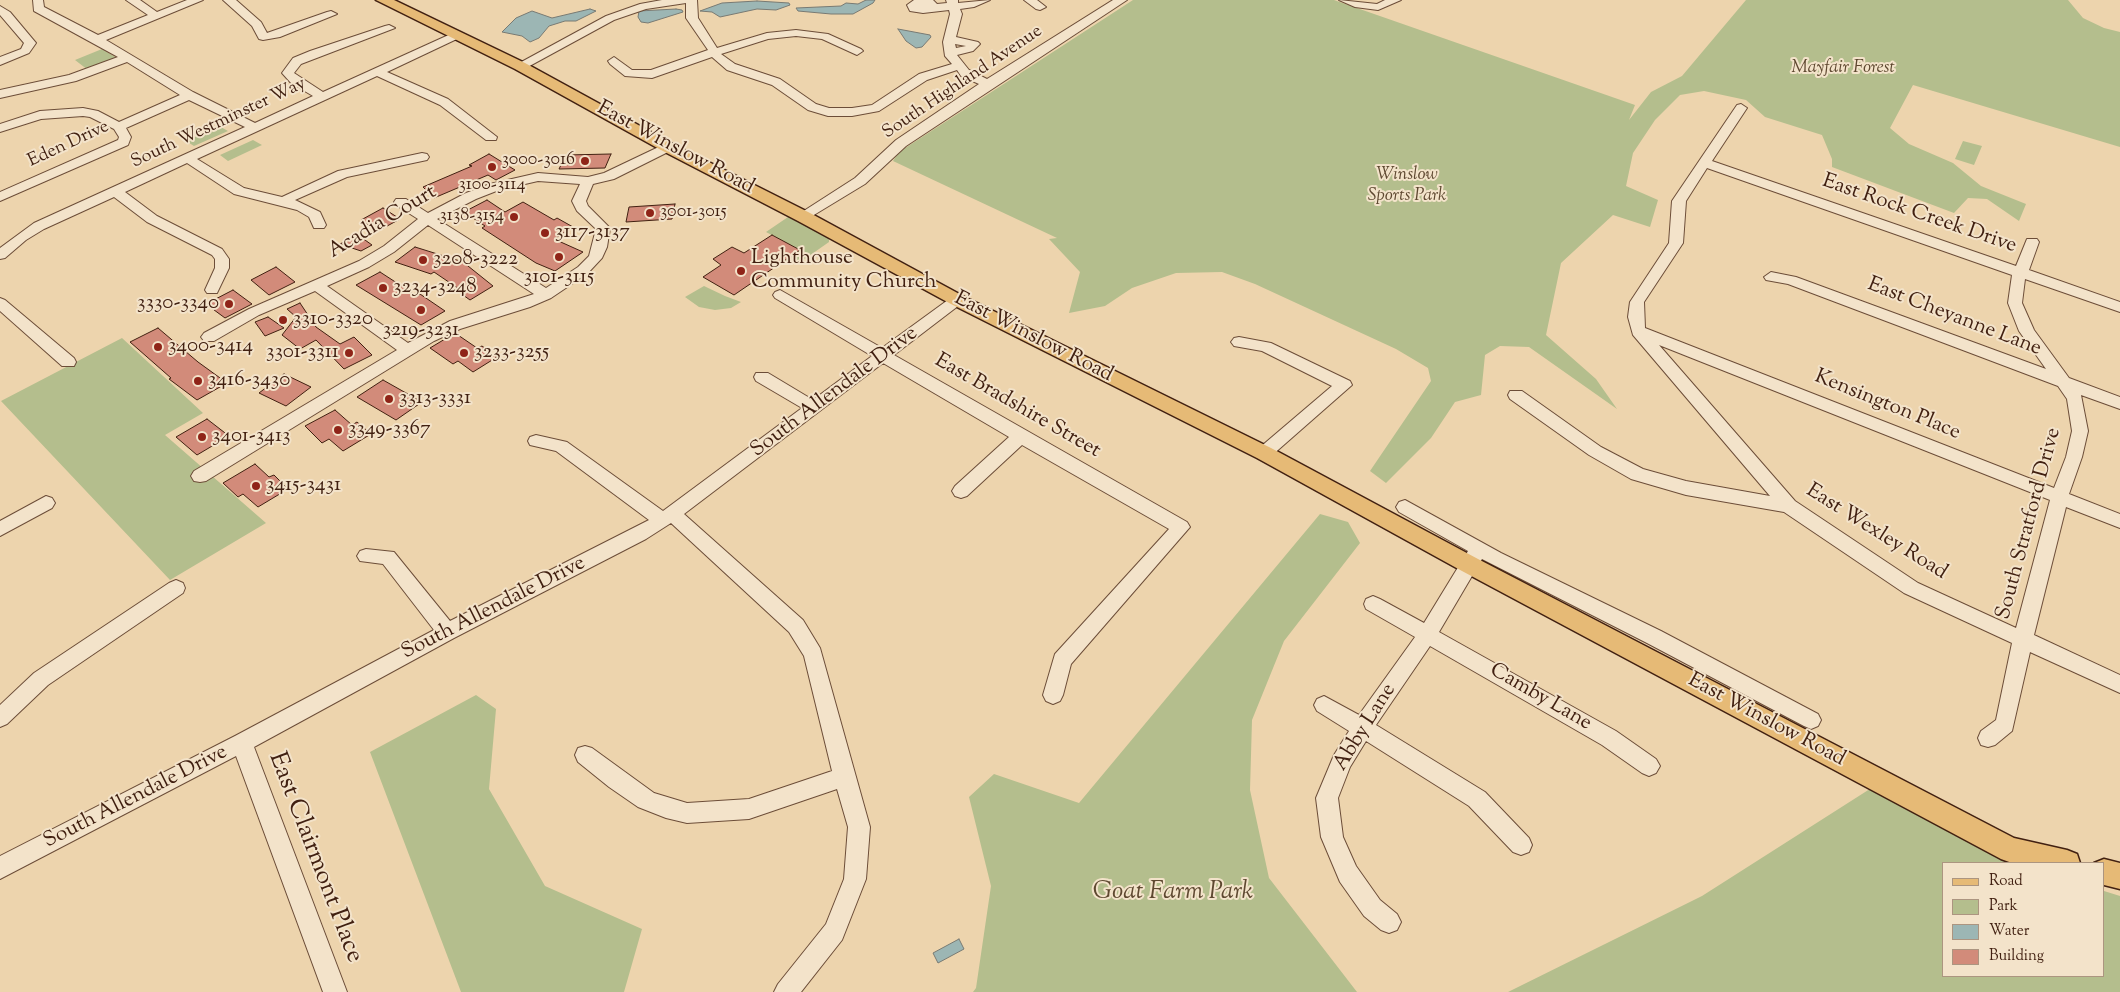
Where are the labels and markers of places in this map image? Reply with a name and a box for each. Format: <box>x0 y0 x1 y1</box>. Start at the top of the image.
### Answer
place label: 3000-3016 <box>502 150 575 172</box>
marker: 3000-3016 <box>579 155 591 167</box>
marker: 3100-3114 <box>486 161 498 173</box>
place label: 3100-3114 <box>459 175 525 197</box>
place label: 3001-3015 <box>660 202 727 224</box>
place label: 3138-3154 <box>440 206 504 228</box>
marker: 3001-3015 <box>644 207 656 219</box>
marker: 3138-3154 <box>508 211 520 223</box>
place label: 3117-3137 <box>555 220 630 246</box>
marker: 3117-3137 <box>539 227 551 239</box>
place label: Lighthouse Community Church <box>751 246 937 296</box>
place label: 3208-3222 <box>433 247 518 273</box>
marker: 3101-3115 <box>553 251 565 263</box>
marker: 3208-3222 <box>417 254 429 266</box>
place label: 3101-3115 <box>524 265 594 291</box>
marker: Lighthouse Community Church <box>735 265 747 277</box>
place label: 3234-3248 <box>393 275 477 301</box>
marker: 3234-3248 <box>377 282 389 294</box>
place label: 3330-3340 <box>137 291 219 317</box>
marker: 3330-3340 <box>223 298 235 310</box>
marker: 3219-3231 <box>415 304 427 316</box>
place label: 3310-3320 <box>293 307 373 333</box>
marker: 3310-3320 <box>277 314 289 326</box>
place label: 3219-3231 <box>383 318 459 344</box>
place label: 3400-3414 <box>168 334 253 360</box>
place label: 3301-3311 <box>266 340 339 366</box>
place label: 3233-3255 <box>474 340 549 366</box>
marker: 3400-3414 <box>152 341 164 353</box>
marker: 3301-3311 <box>343 347 355 359</box>
marker: 3233-3255 <box>458 347 470 359</box>
place label: 3416-3430 <box>208 368 290 394</box>
marker: 3416-3430 <box>192 375 204 387</box>
place label: 3313-3331 <box>399 386 471 412</box>
marker: 3313-3331 <box>383 393 395 405</box>
place label: 3349-3367 <box>348 417 430 443</box>
place label: 3401-3413 <box>212 424 291 450</box>
marker: 3349-3367 <box>332 424 344 436</box>
marker: 3401-3413 <box>196 431 208 443</box>
place label: 3415-3431 <box>266 473 341 499</box>
marker: 3415-3431 <box>250 480 262 492</box>

